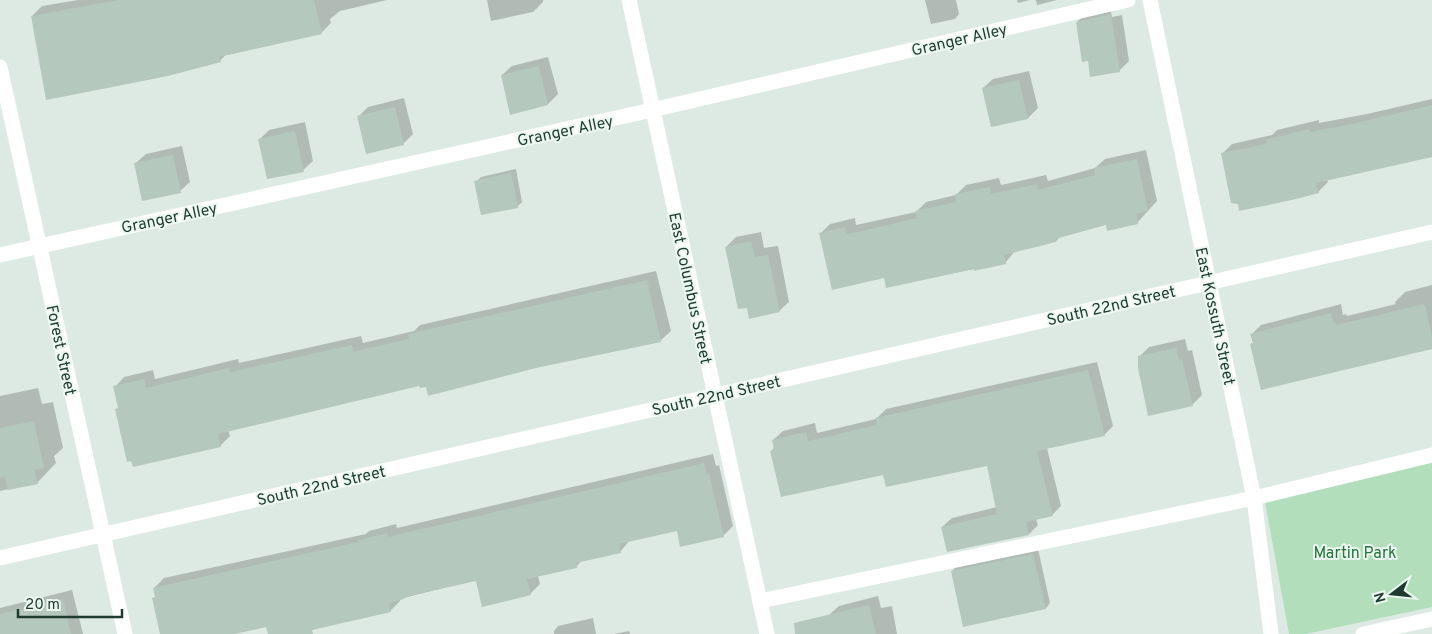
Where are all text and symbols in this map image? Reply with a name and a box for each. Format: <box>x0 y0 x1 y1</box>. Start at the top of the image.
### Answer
street label: Granger Alley <box>910 20 1009 62</box>
street label: Granger Alley <box>515 112 615 152</box>
street label: Granger Alley <box>119 199 219 239</box>
street label: East Columbus Street <box>663 211 715 366</box>
street label: East Kossuth Street <box>1190 246 1238 387</box>
street label: South 22nd Street <box>1045 282 1178 331</box>
street label: Forest Street <box>41 303 79 398</box>
street label: South 22nd Street <box>650 372 783 421</box>
street label: South 22nd Street <box>255 462 388 511</box>
park label: Martin Park <box>1313 544 1397 564</box>
north arrow <box>1367 569 1417 619</box>
scale bar <box>18 586 121 618</box>
text: N <box>1371 590 1391 604</box>
text: 20 m <box>25 596 60 615</box>

